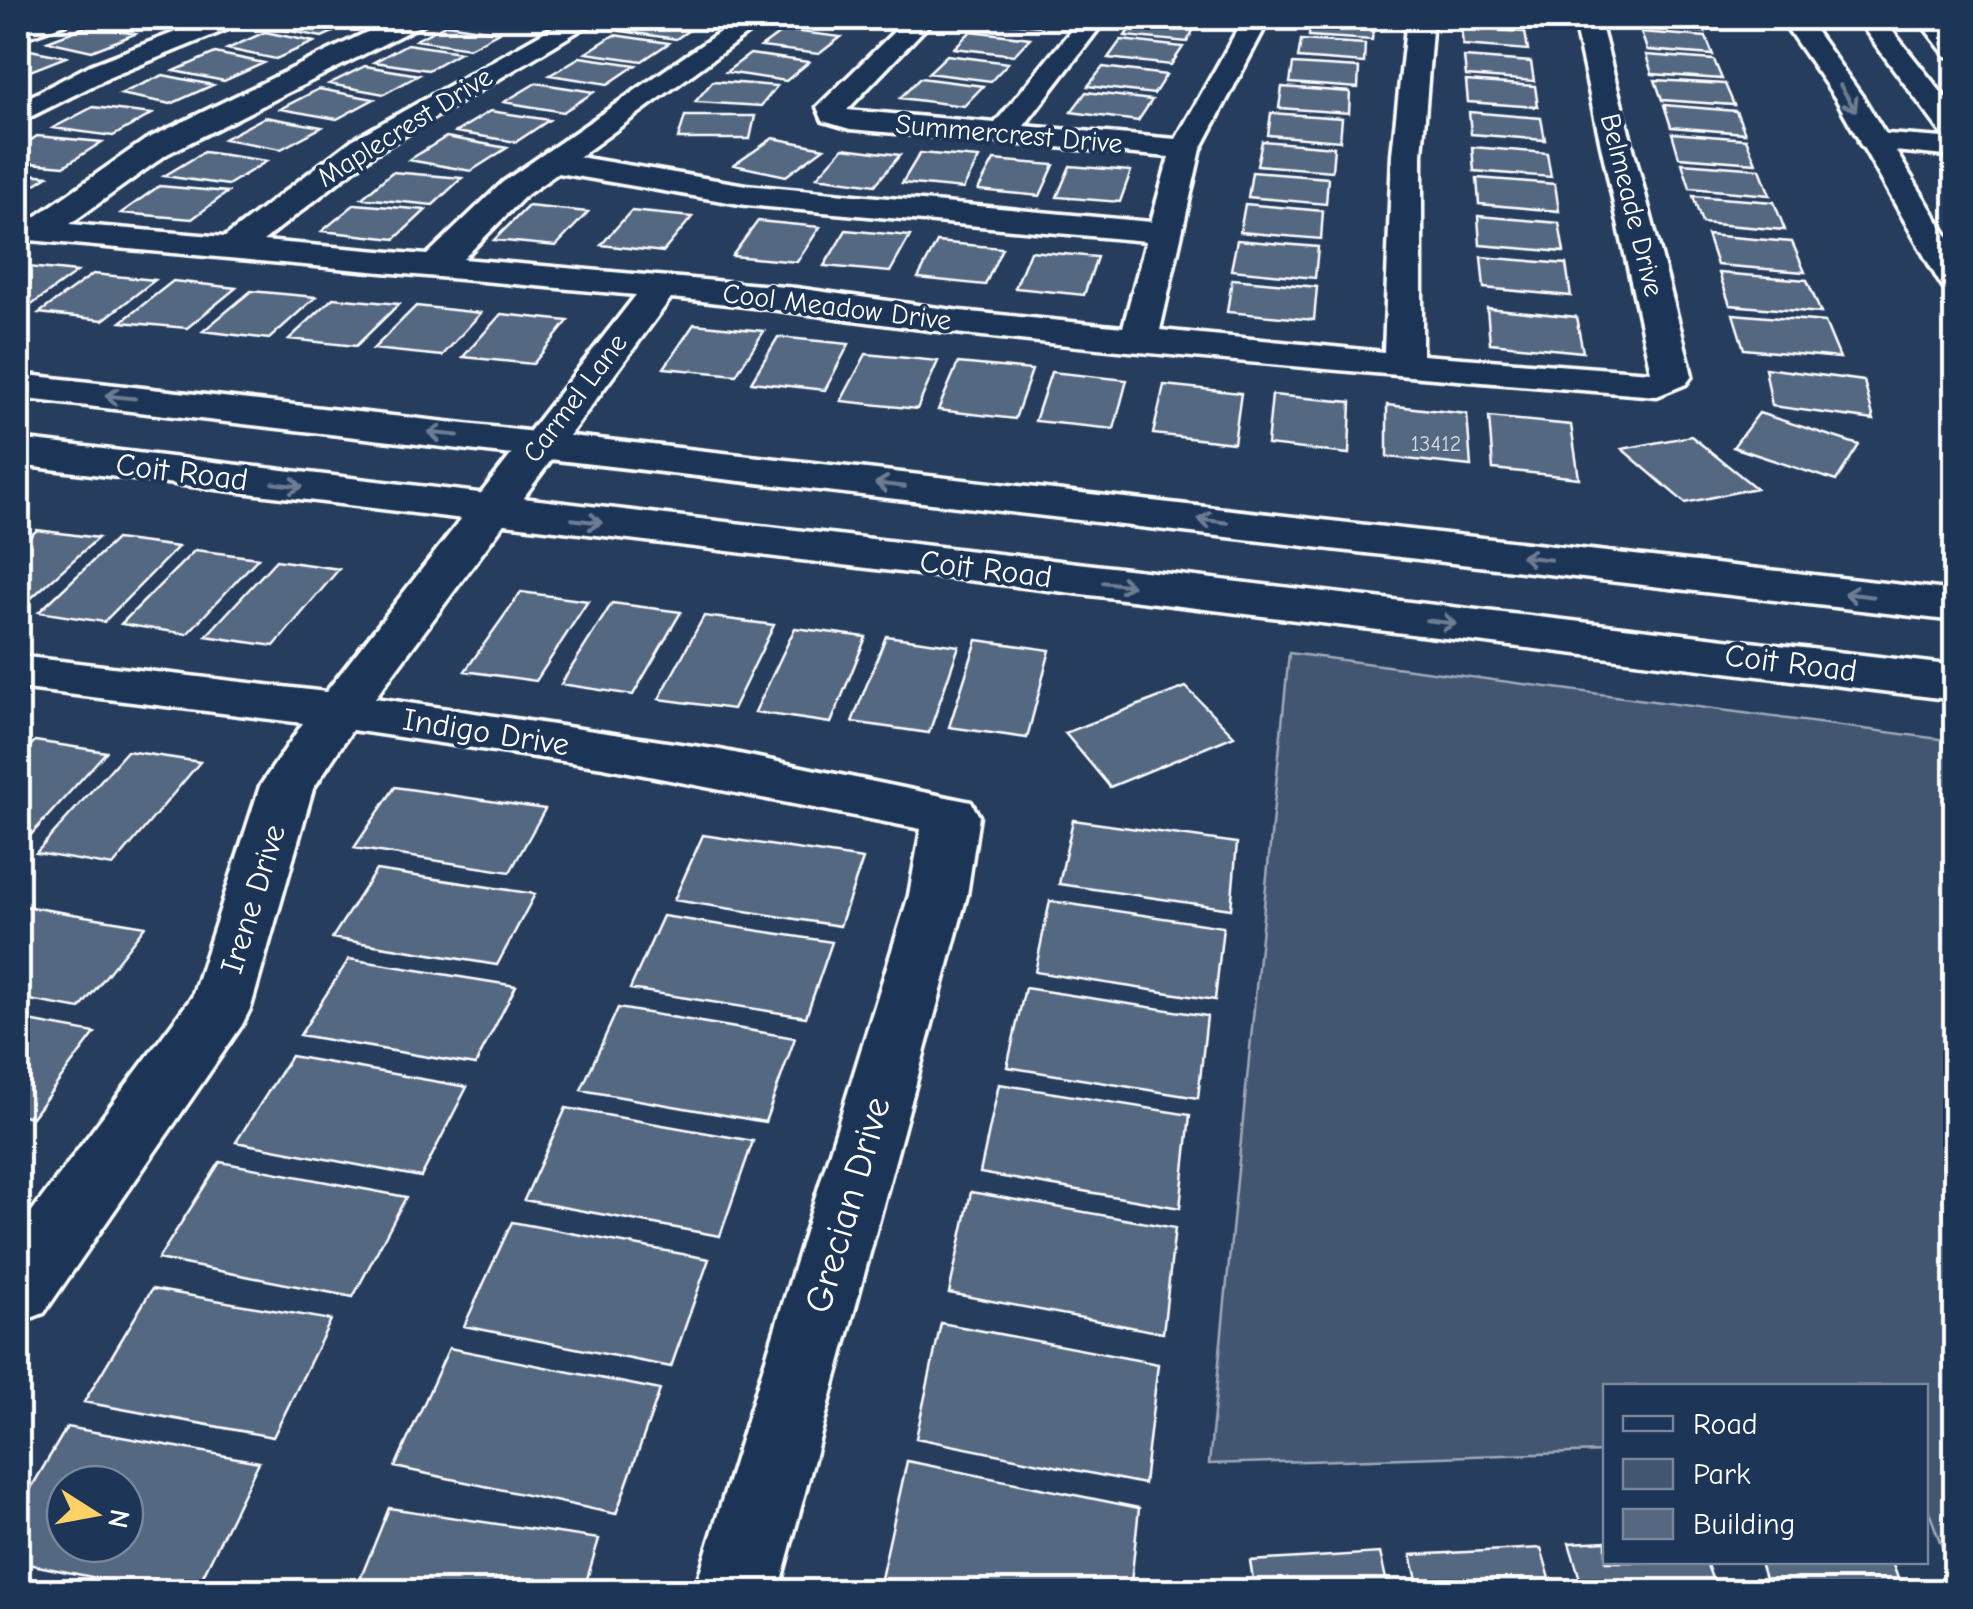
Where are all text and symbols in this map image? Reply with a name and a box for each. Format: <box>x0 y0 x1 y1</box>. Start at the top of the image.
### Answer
street label: Maplecrest Drive <box>312 60 498 194</box>
one-way arrow <box>1838 83 1859 112</box>
street label: Summercrest Drive <box>894 108 1124 160</box>
street label: Belmeade Drive <box>1594 110 1670 300</box>
street label: Cool Meadow Drive <box>721 277 953 337</box>
street label: Carmel Lane <box>516 327 634 469</box>
one-way arrow <box>104 387 137 406</box>
one-way arrow <box>427 424 459 443</box>
house number: 13412 <box>1411 431 1461 457</box>
street label: Coit Road <box>114 446 250 498</box>
one-way arrow <box>874 475 907 494</box>
one-way arrow <box>271 476 304 495</box>
one-way arrow <box>1197 511 1229 530</box>
one-way arrow <box>570 512 602 531</box>
street label: Coit Road <box>918 543 1054 595</box>
one-way arrow <box>1520 548 1552 567</box>
one-way arrow <box>1101 575 1134 594</box>
one-way arrow <box>1843 585 1875 604</box>
one-way arrow <box>1424 613 1456 632</box>
street label: Coit Road <box>1723 637 1859 689</box>
street label: Indigo Drive <box>400 701 572 763</box>
street label: Irene Drive <box>213 820 293 978</box>
street label: Grecian Drive <box>796 1092 900 1318</box>
legend <box>1603 1384 1928 1564</box>
text: Road <box>1693 1407 1758 1442</box>
text: Park <box>1693 1457 1751 1492</box>
north arrow <box>45 1464 145 1564</box>
text: N <box>101 1507 136 1531</box>
text: Building <box>1693 1507 1796 1542</box>

